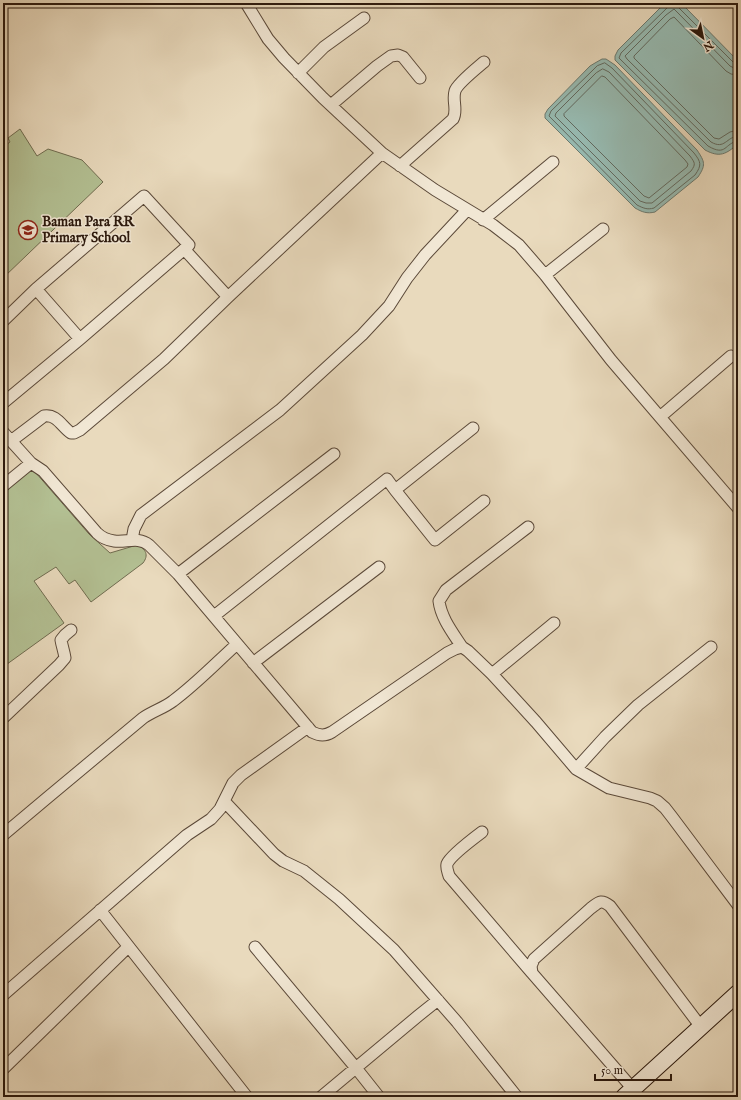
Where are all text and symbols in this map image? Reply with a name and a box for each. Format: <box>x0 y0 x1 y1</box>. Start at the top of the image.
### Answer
north arrow <box>683 18 723 58</box>
text: N <box>700 37 717 54</box>
place label: Baman Para RR Primary School <box>42 213 136 247</box>
school or university icon: Baman Para RR Primary School <box>17 219 39 241</box>
scale bar <box>595 1056 671 1082</box>
text: 50 m <box>601 1063 623 1078</box>

